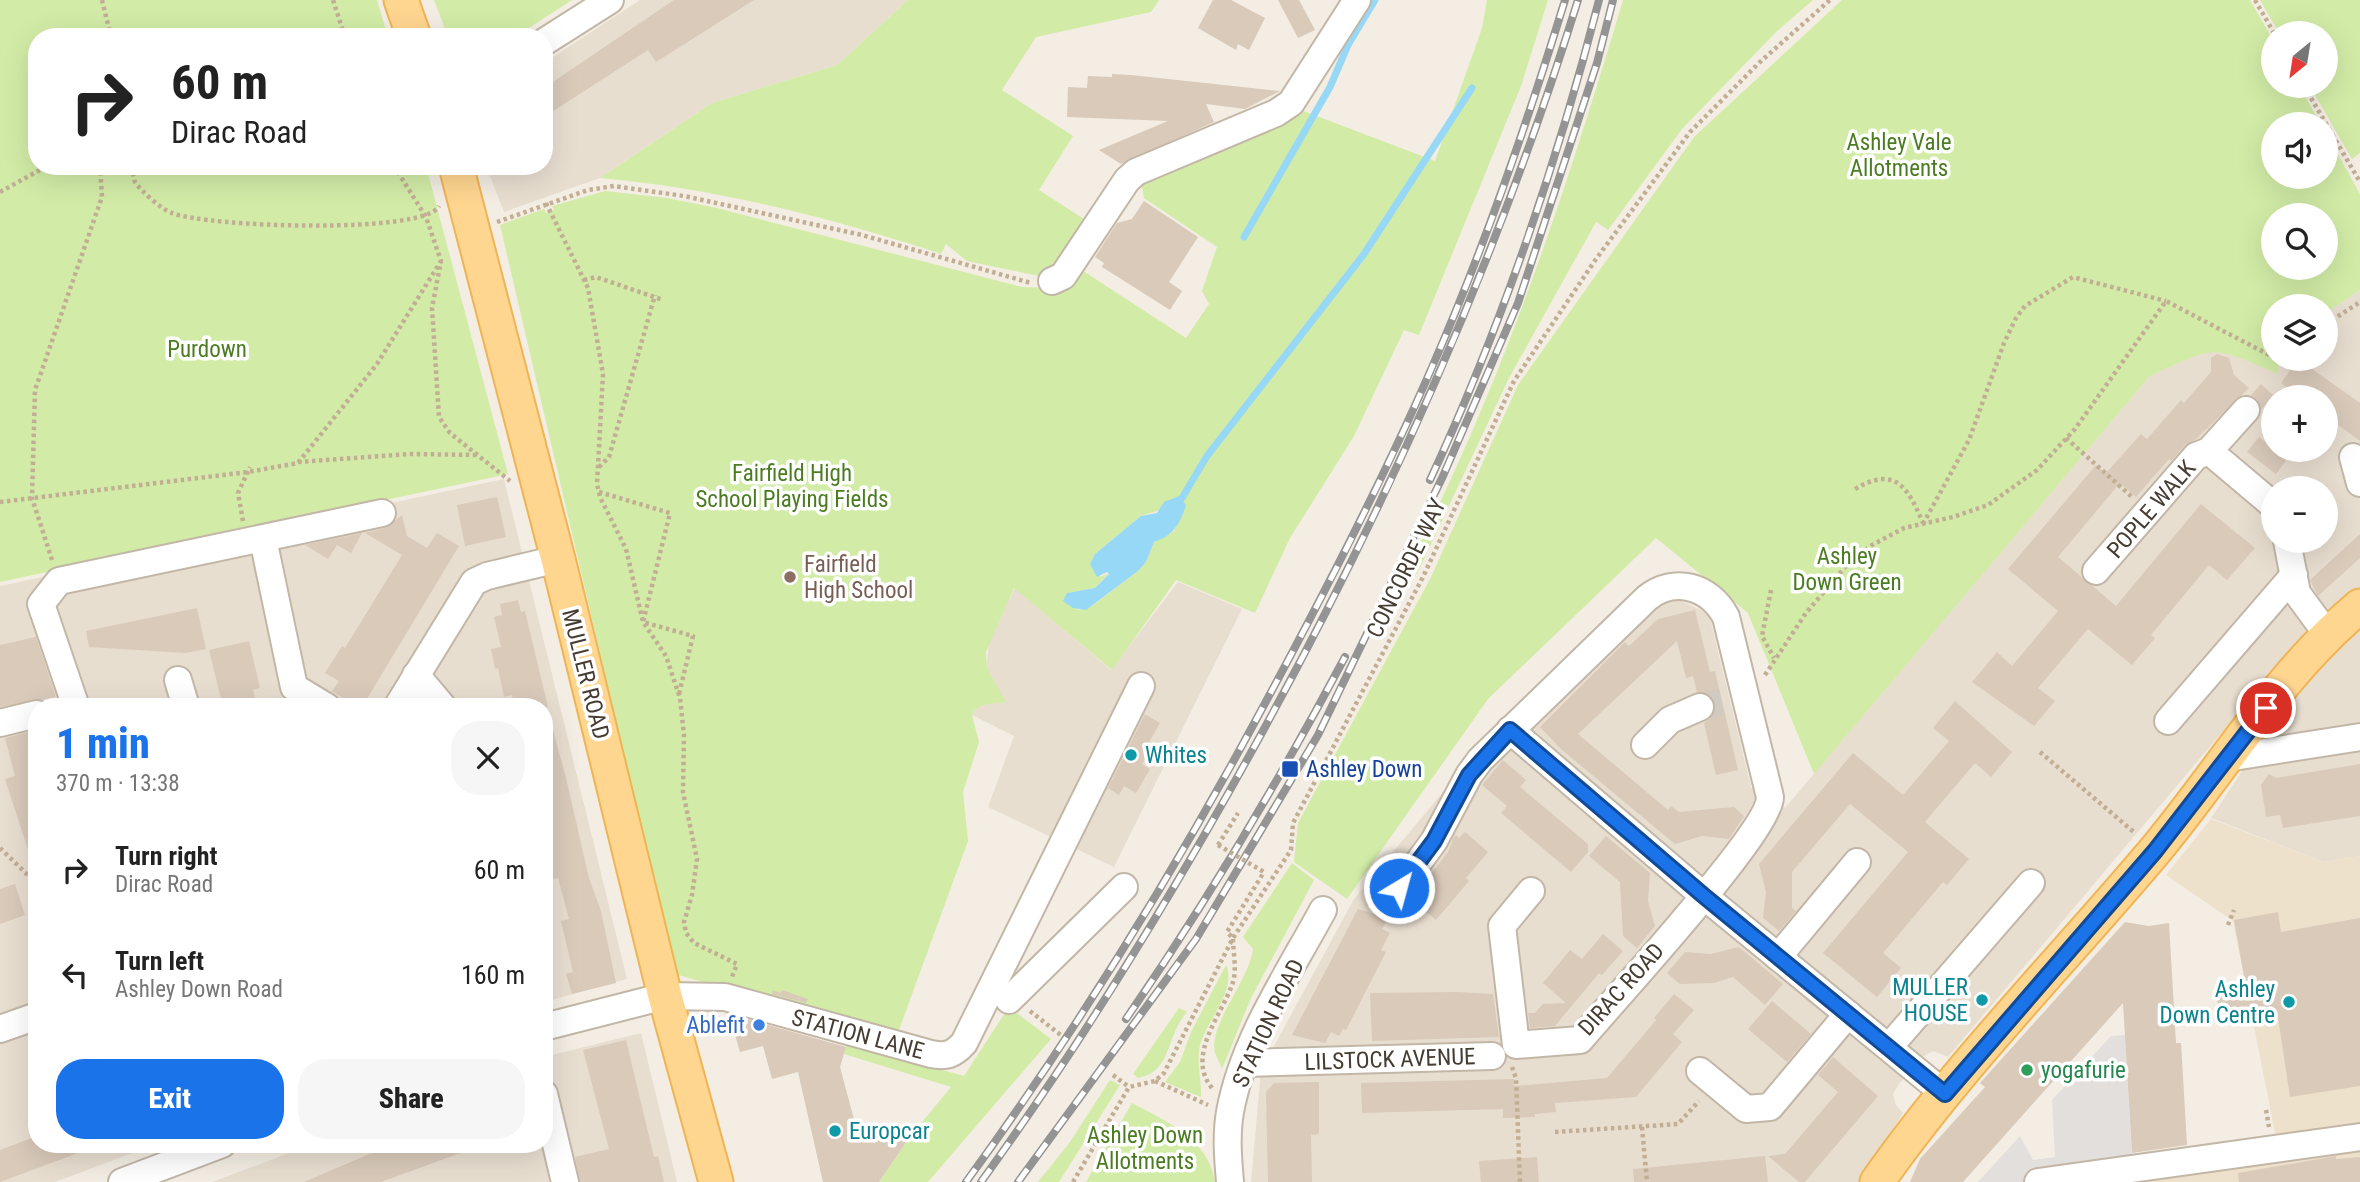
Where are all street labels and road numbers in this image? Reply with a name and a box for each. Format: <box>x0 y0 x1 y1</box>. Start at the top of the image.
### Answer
street label: POPLE WALK <box>2102 455 2201 564</box>
street label: CONCORDE WAY <box>1361 494 1452 642</box>
street label: MULLER ROAD <box>556 606 615 742</box>
street label: DIRAC ROAD <box>1573 938 1670 1041</box>
street label: STATION ROAD <box>1227 955 1310 1091</box>
street label: STATION LANE <box>789 1004 927 1065</box>
street label: LILSTOCK AVENUE <box>1304 1043 1476 1076</box>

